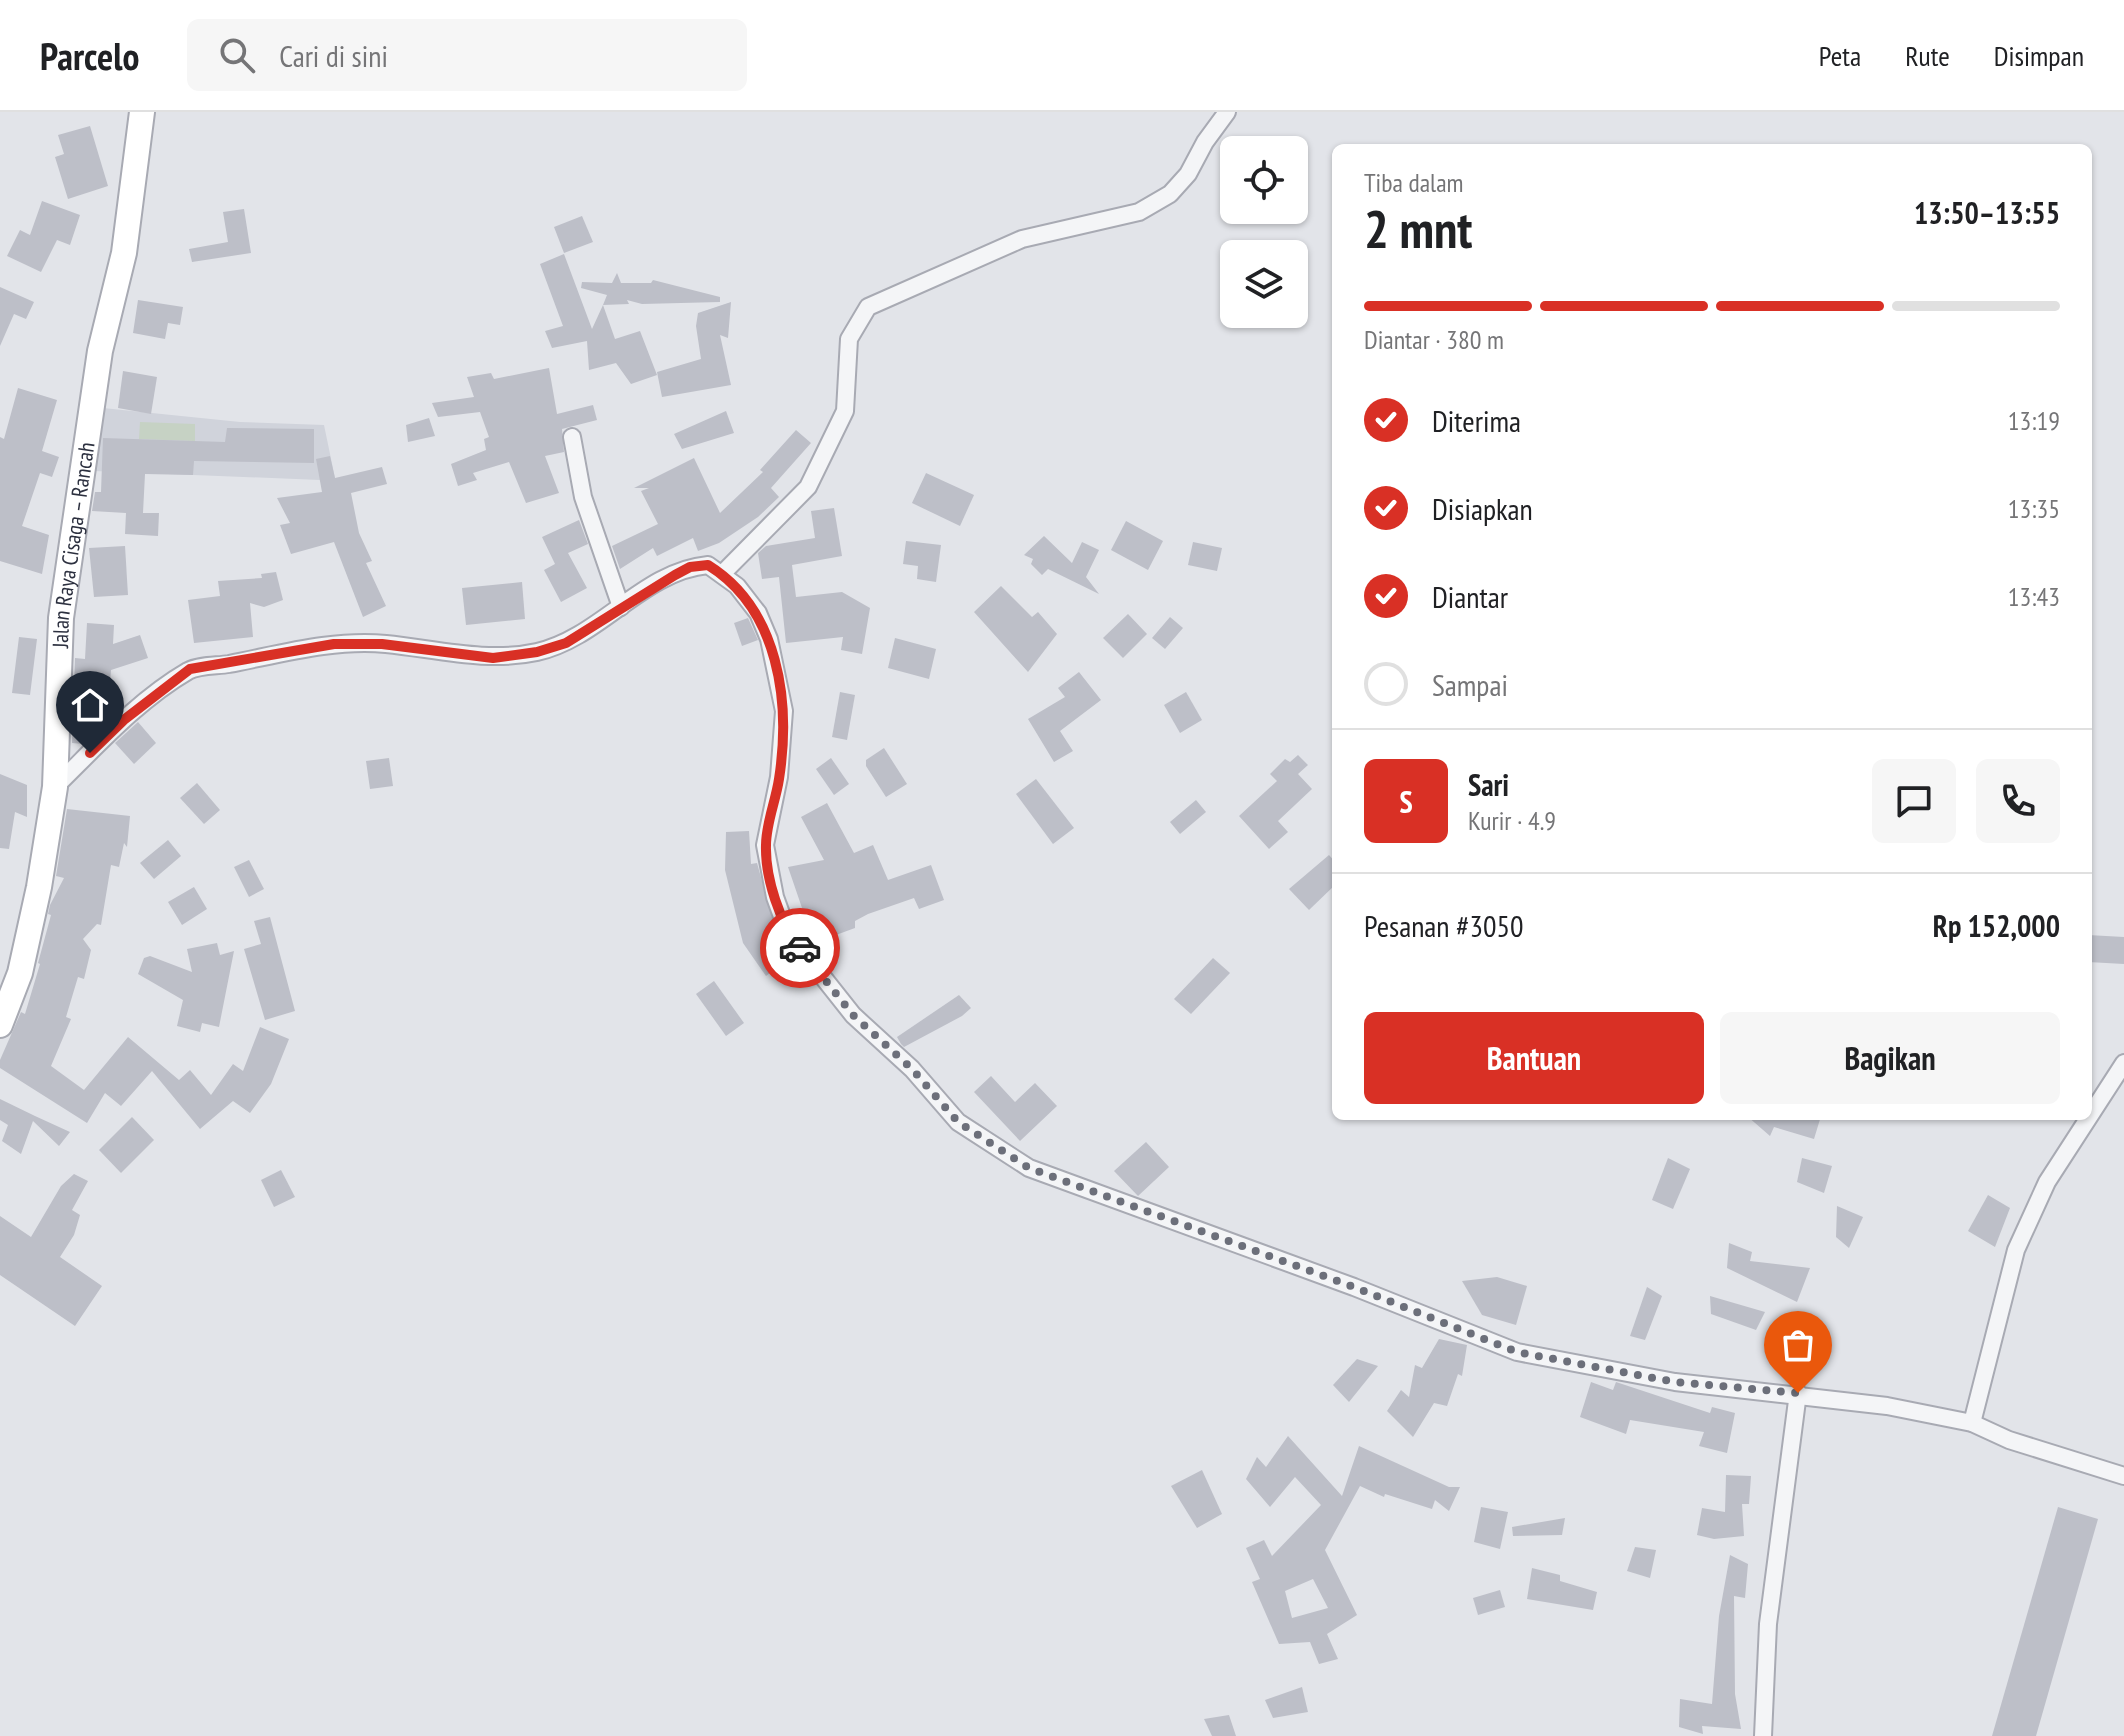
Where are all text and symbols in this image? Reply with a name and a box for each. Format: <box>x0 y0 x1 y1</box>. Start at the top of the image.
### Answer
search box <box>187 19 747 91</box>
text: Parcelo <box>40 31 139 80</box>
icon: search <box>215 33 259 77</box>
text: Cari di sini <box>279 36 388 75</box>
text: Peta <box>1819 37 1861 74</box>
text: Rute <box>1905 37 1950 74</box>
text: Disimpan <box>1994 37 2084 74</box>
map controls <box>1220 136 1308 328</box>
button: locate <box>1220 136 1308 224</box>
text: Tiba dalam <box>1364 166 1464 199</box>
text: 13:50–13:55 <box>1914 193 2060 232</box>
text: 2 mnt <box>1364 195 1472 262</box>
button: layers <box>1220 240 1308 328</box>
text: Diantar · 380 m <box>1364 323 1504 356</box>
icon: check <box>1364 398 1408 442</box>
text: Diterima <box>1432 401 1521 440</box>
text: 13:19 <box>2008 404 2060 437</box>
street label: Jalan Raya Cisaga – Rancah <box>46 440 101 650</box>
icon: check <box>1364 486 1408 530</box>
text: Disiapkan <box>1432 489 1533 528</box>
text: 13:35 <box>2008 492 2060 525</box>
icon: check <box>1364 574 1408 618</box>
text: Diantar <box>1432 577 1508 616</box>
text: 13:43 <box>2008 580 2060 613</box>
text: Sampai <box>1432 665 1508 704</box>
pin <box>56 671 124 753</box>
icon: home <box>68 683 112 727</box>
button: chat <box>1872 759 1956 843</box>
button: phone <box>1976 759 2060 843</box>
text: Sari <box>1468 765 1509 804</box>
text: S <box>1399 782 1413 821</box>
text: Kurir · 4.9 <box>1468 804 1556 837</box>
text: Pesanan #3050 <box>1364 906 1523 945</box>
text: Rp 152,000 <box>1933 906 2060 945</box>
courier <box>760 908 840 988</box>
icon: car <box>778 926 822 970</box>
button: Bantuan <box>1364 1012 1704 1104</box>
button: Bagikan <box>1720 1012 2060 1104</box>
pin <box>1764 1311 1832 1393</box>
icon: bag <box>1776 1323 1820 1367</box>

